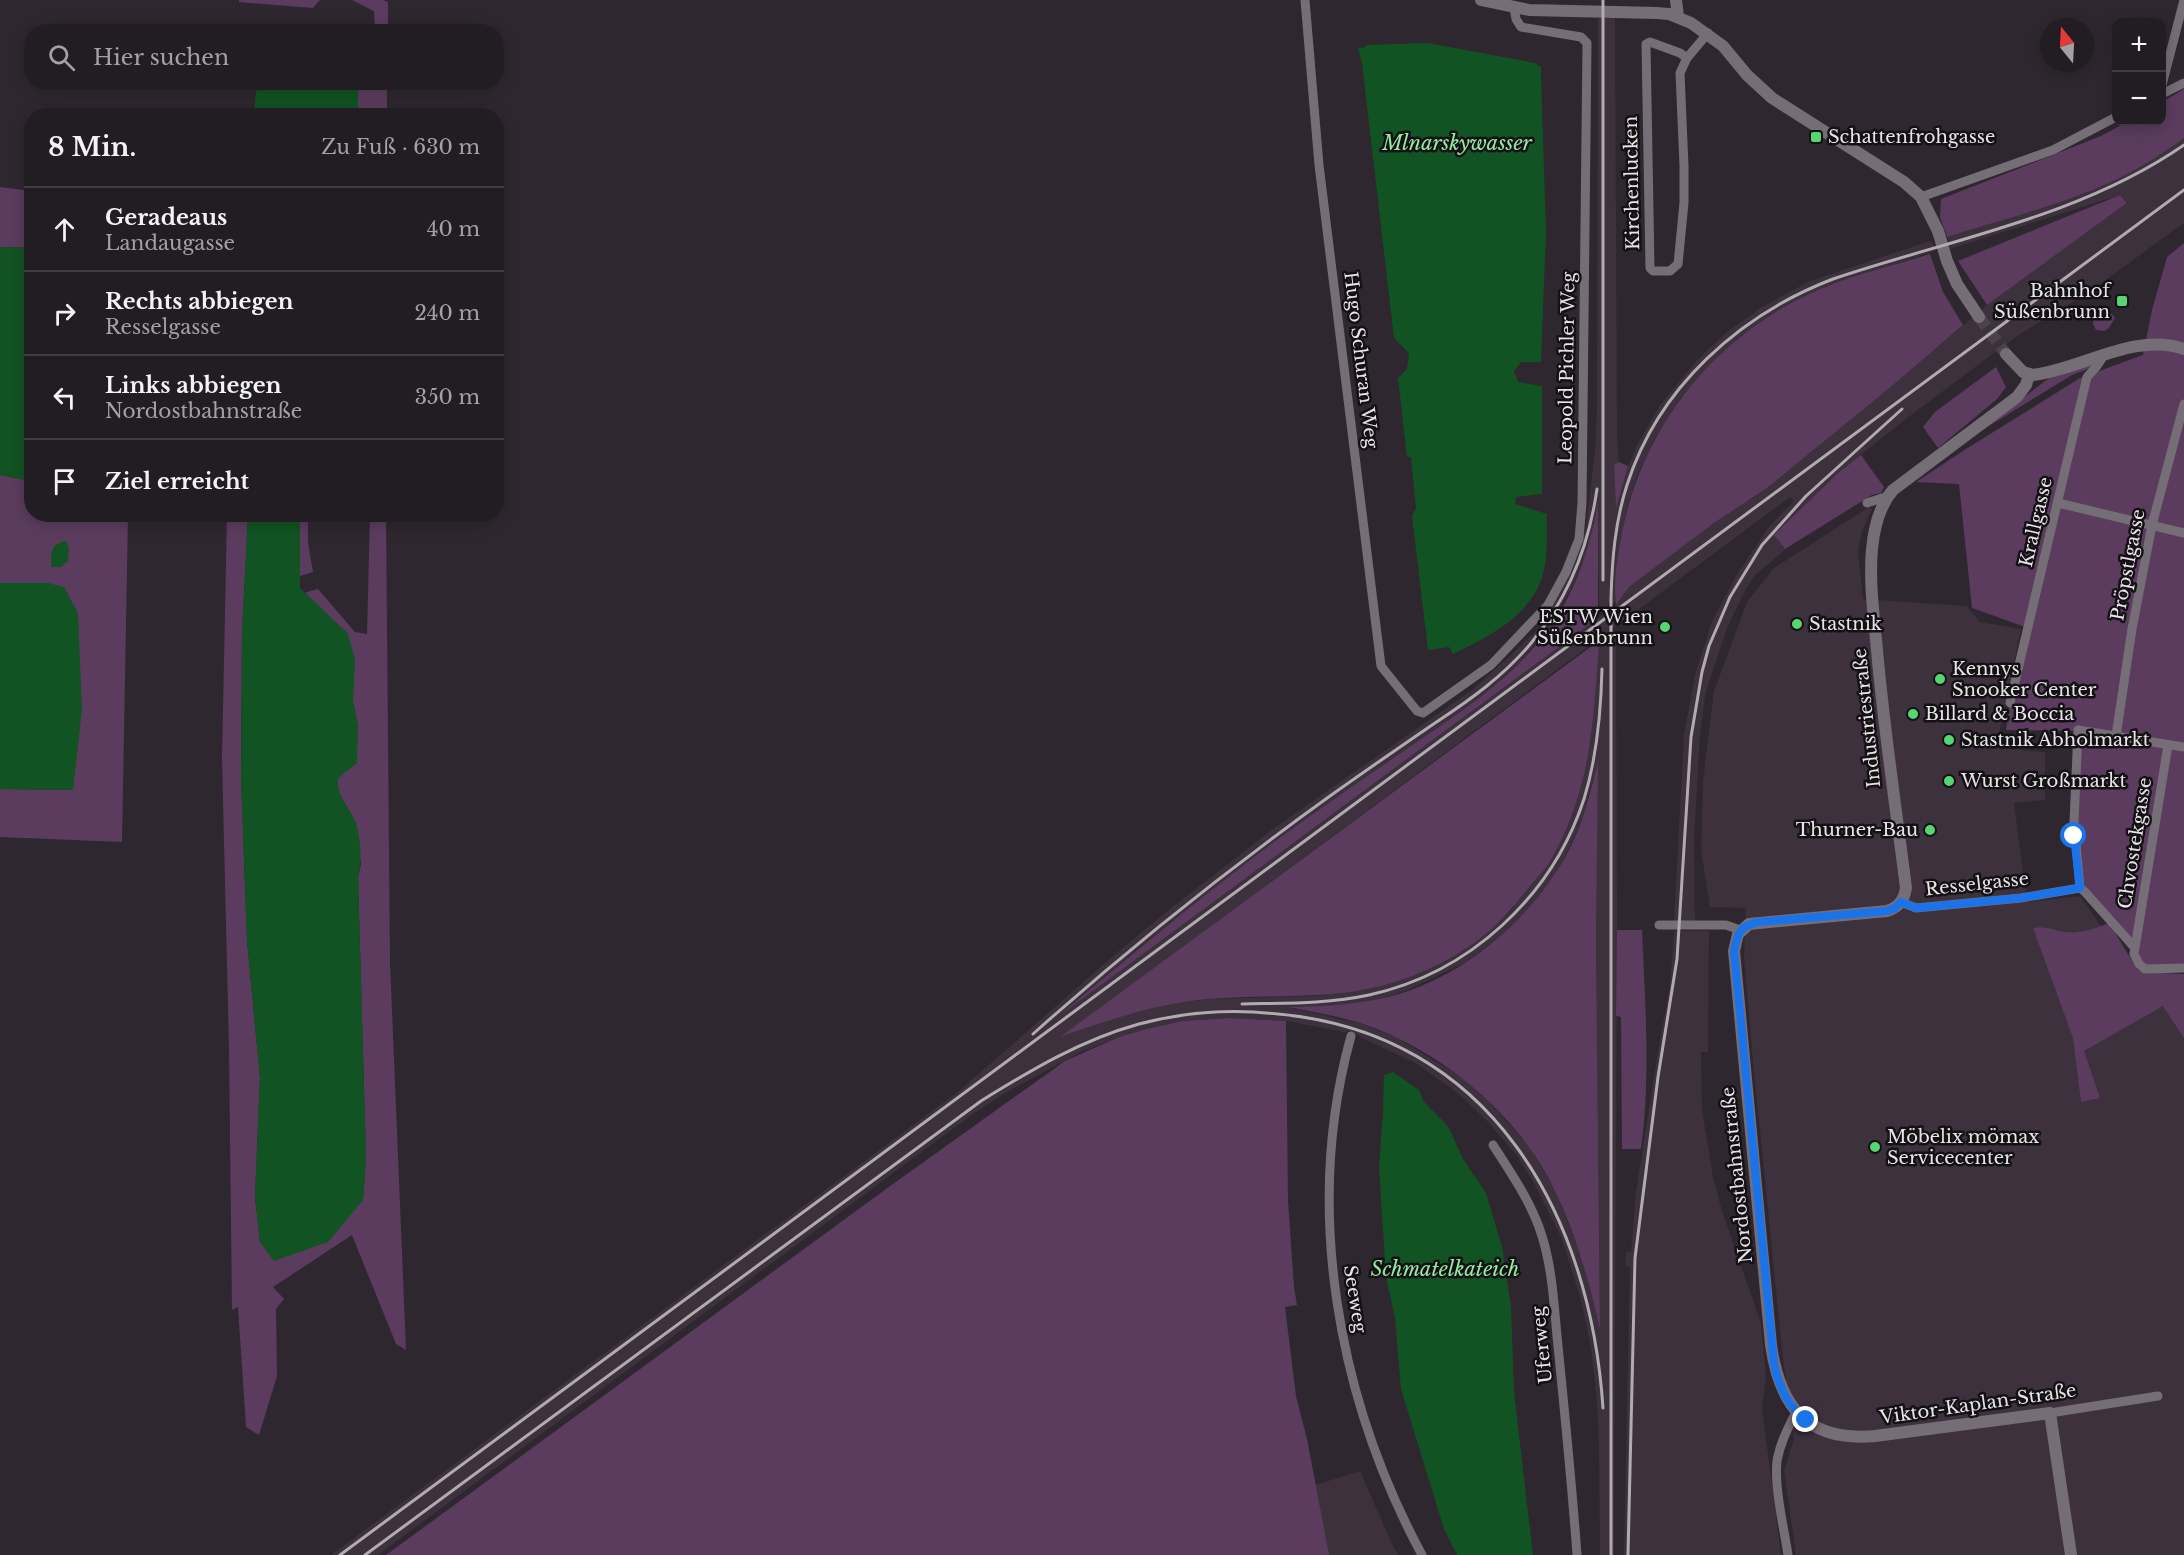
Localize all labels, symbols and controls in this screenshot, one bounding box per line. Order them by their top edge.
north arrow [2040,18,2094,72]
map controls [2112,18,2166,126]
button: + [2112,18,2166,72]
search box [24,24,504,90]
icon: search [45,41,78,74]
text: Hier suchen [93,44,229,71]
button: − [2112,72,2166,126]
street label: Kirchenlucken [1620,116,1644,250]
place label: Schattenfrohgasse [1828,126,1995,148]
marker: Schattenfrohgasse [1809,130,1823,144]
text: 8 Min. [48,131,136,163]
water label: Mlnarskywasser [1381,131,1533,155]
text: Zu Fuß · 630 m [321,135,480,159]
text: Geradeaus [105,204,227,231]
icon: ahead [48,213,81,246]
text: 40 m [427,217,480,241]
text: Landaugasse [105,231,235,255]
street label: Hugo Schuran Weg [1339,270,1383,450]
street label: Leopold Pichler Weg [1554,271,1580,464]
place label: Bahnhof Süßenbrunn [1994,280,2113,323]
text: Rechts abbiegen [105,288,294,315]
marker: Bahnhof Süßenbrunn [2115,294,2129,308]
icon: right [48,297,81,330]
text: 240 m [415,301,480,325]
text: Resselgasse [105,315,221,339]
text: Links abbiegen [105,372,282,399]
icon: left [48,381,81,414]
text: 350 m [415,385,480,409]
text: Nordostbahnstraße [105,399,302,423]
icon: arrive [48,465,81,498]
text: Ziel erreicht [105,468,249,495]
street label: Krallgasse [2015,475,2057,569]
street label: Pröpstlgasse [2106,507,2150,623]
place label: ESTW Wien Süßenbrunn [1537,606,1653,649]
place label: Stastnik [1809,613,1882,635]
marker: Stastnik [1790,617,1804,631]
marker: ESTW Wien Süßenbrunn [1658,620,1672,634]
street label: Industriestraße [1849,647,1885,789]
place label: Kennys Snooker Center [1952,658,2097,701]
marker: Kennys Snooker Center [1933,672,1947,686]
place label: Billard & Boccia [1925,703,2074,725]
marker: Billard & Boccia [1906,707,1920,721]
place label: Stastnik Abholmarkt [1961,729,2150,751]
marker: Stastnik Abholmarkt [1942,733,1956,747]
place label: Wurst Großmarkt [1960,770,2126,792]
marker: Wurst Großmarkt [1942,774,1956,788]
street label: Chvostekgasse [2114,776,2156,910]
place label: Thurner-Bau [1796,819,1918,841]
route start [2060,822,2086,848]
marker: Thurner-Bau [1923,823,1937,837]
street label: Resselgasse [1924,868,2030,900]
street label: Nordostbahnstraße [1717,1086,1757,1264]
place label: Möbelix mömax Servicecenter [1887,1126,2039,1169]
marker: Möbelix mömax Servicecenter [1868,1140,1882,1154]
water label: Schmatelkateich [1371,1257,1519,1281]
street label: Seeweg [1339,1264,1371,1335]
street label: Uferweg [1527,1305,1557,1385]
street label: Viktor-Kaplan-Straße [1877,1379,2078,1429]
route end [1792,1406,1818,1432]

